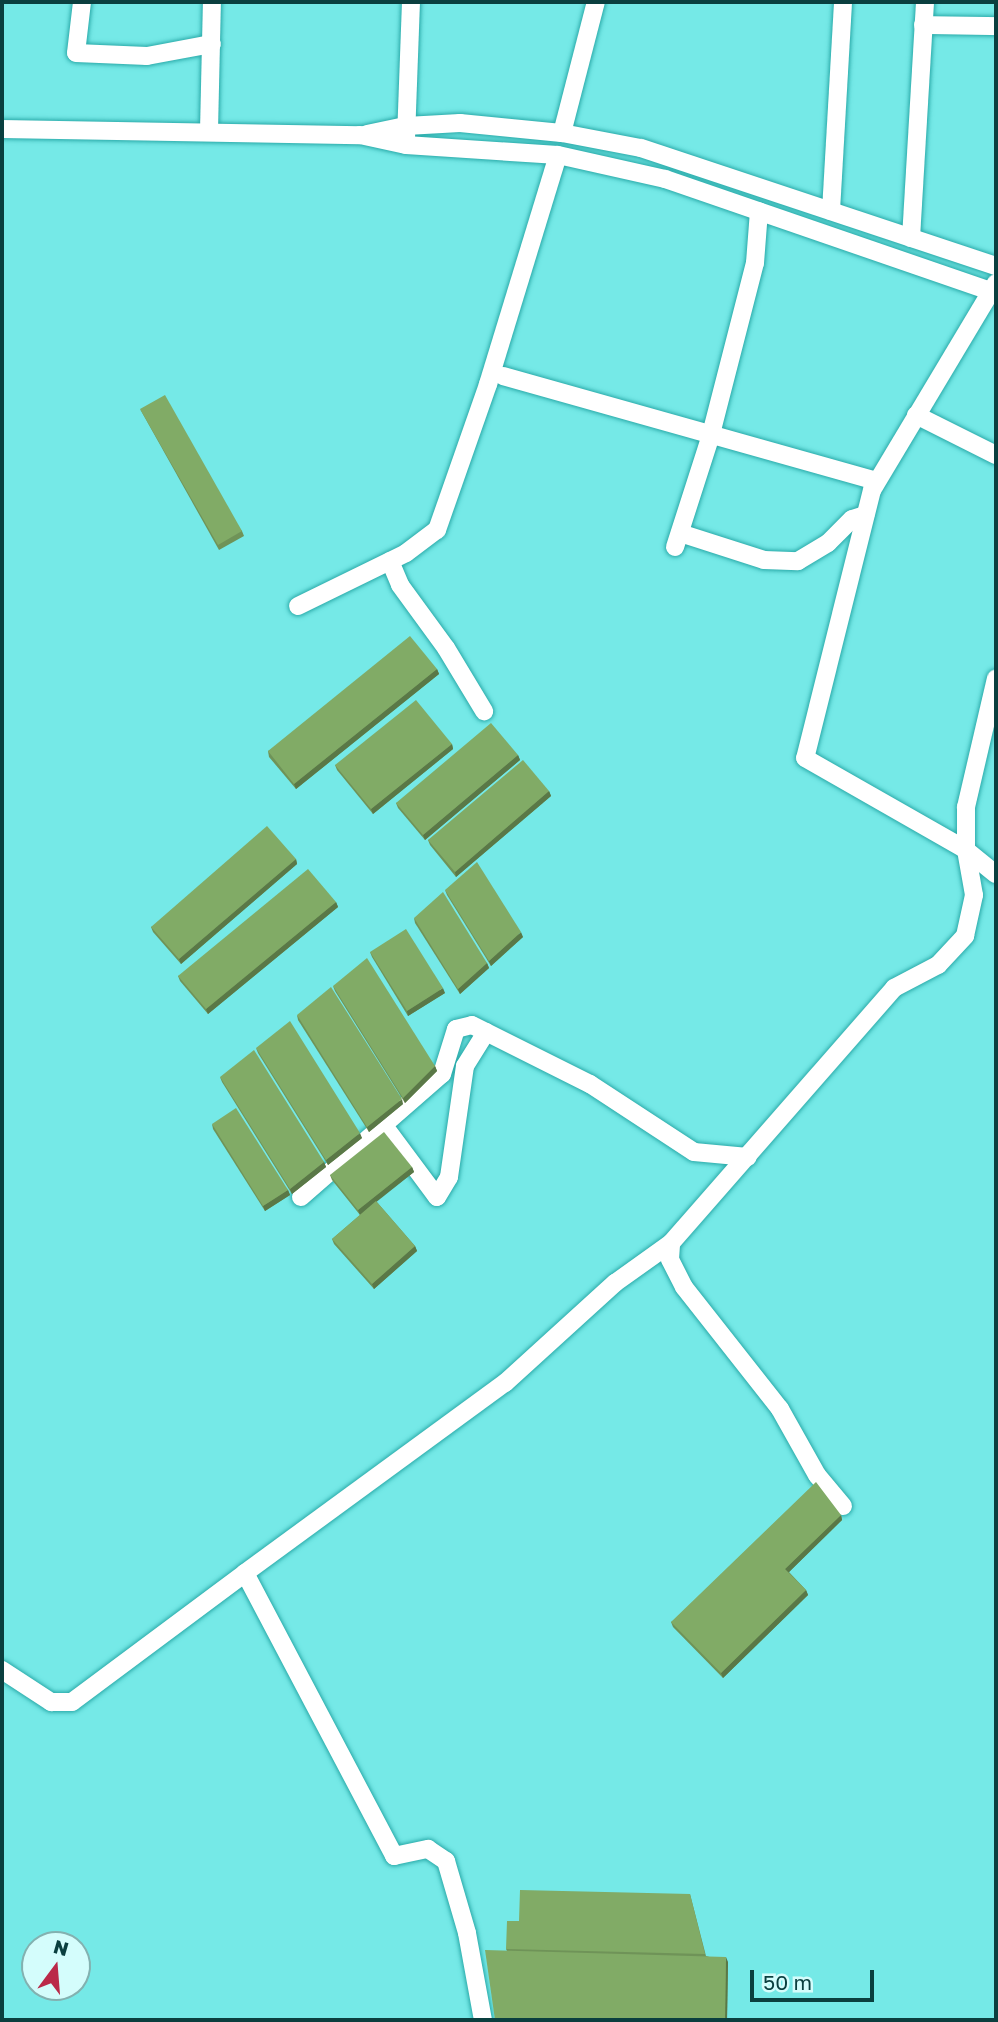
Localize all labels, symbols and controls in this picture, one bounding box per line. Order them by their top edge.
north arrow [21,1931,91,2001]
text: N [51,1934,71,1960]
scale bar [753,1955,877,1999]
text: 50 m [763,1969,812,1995]

